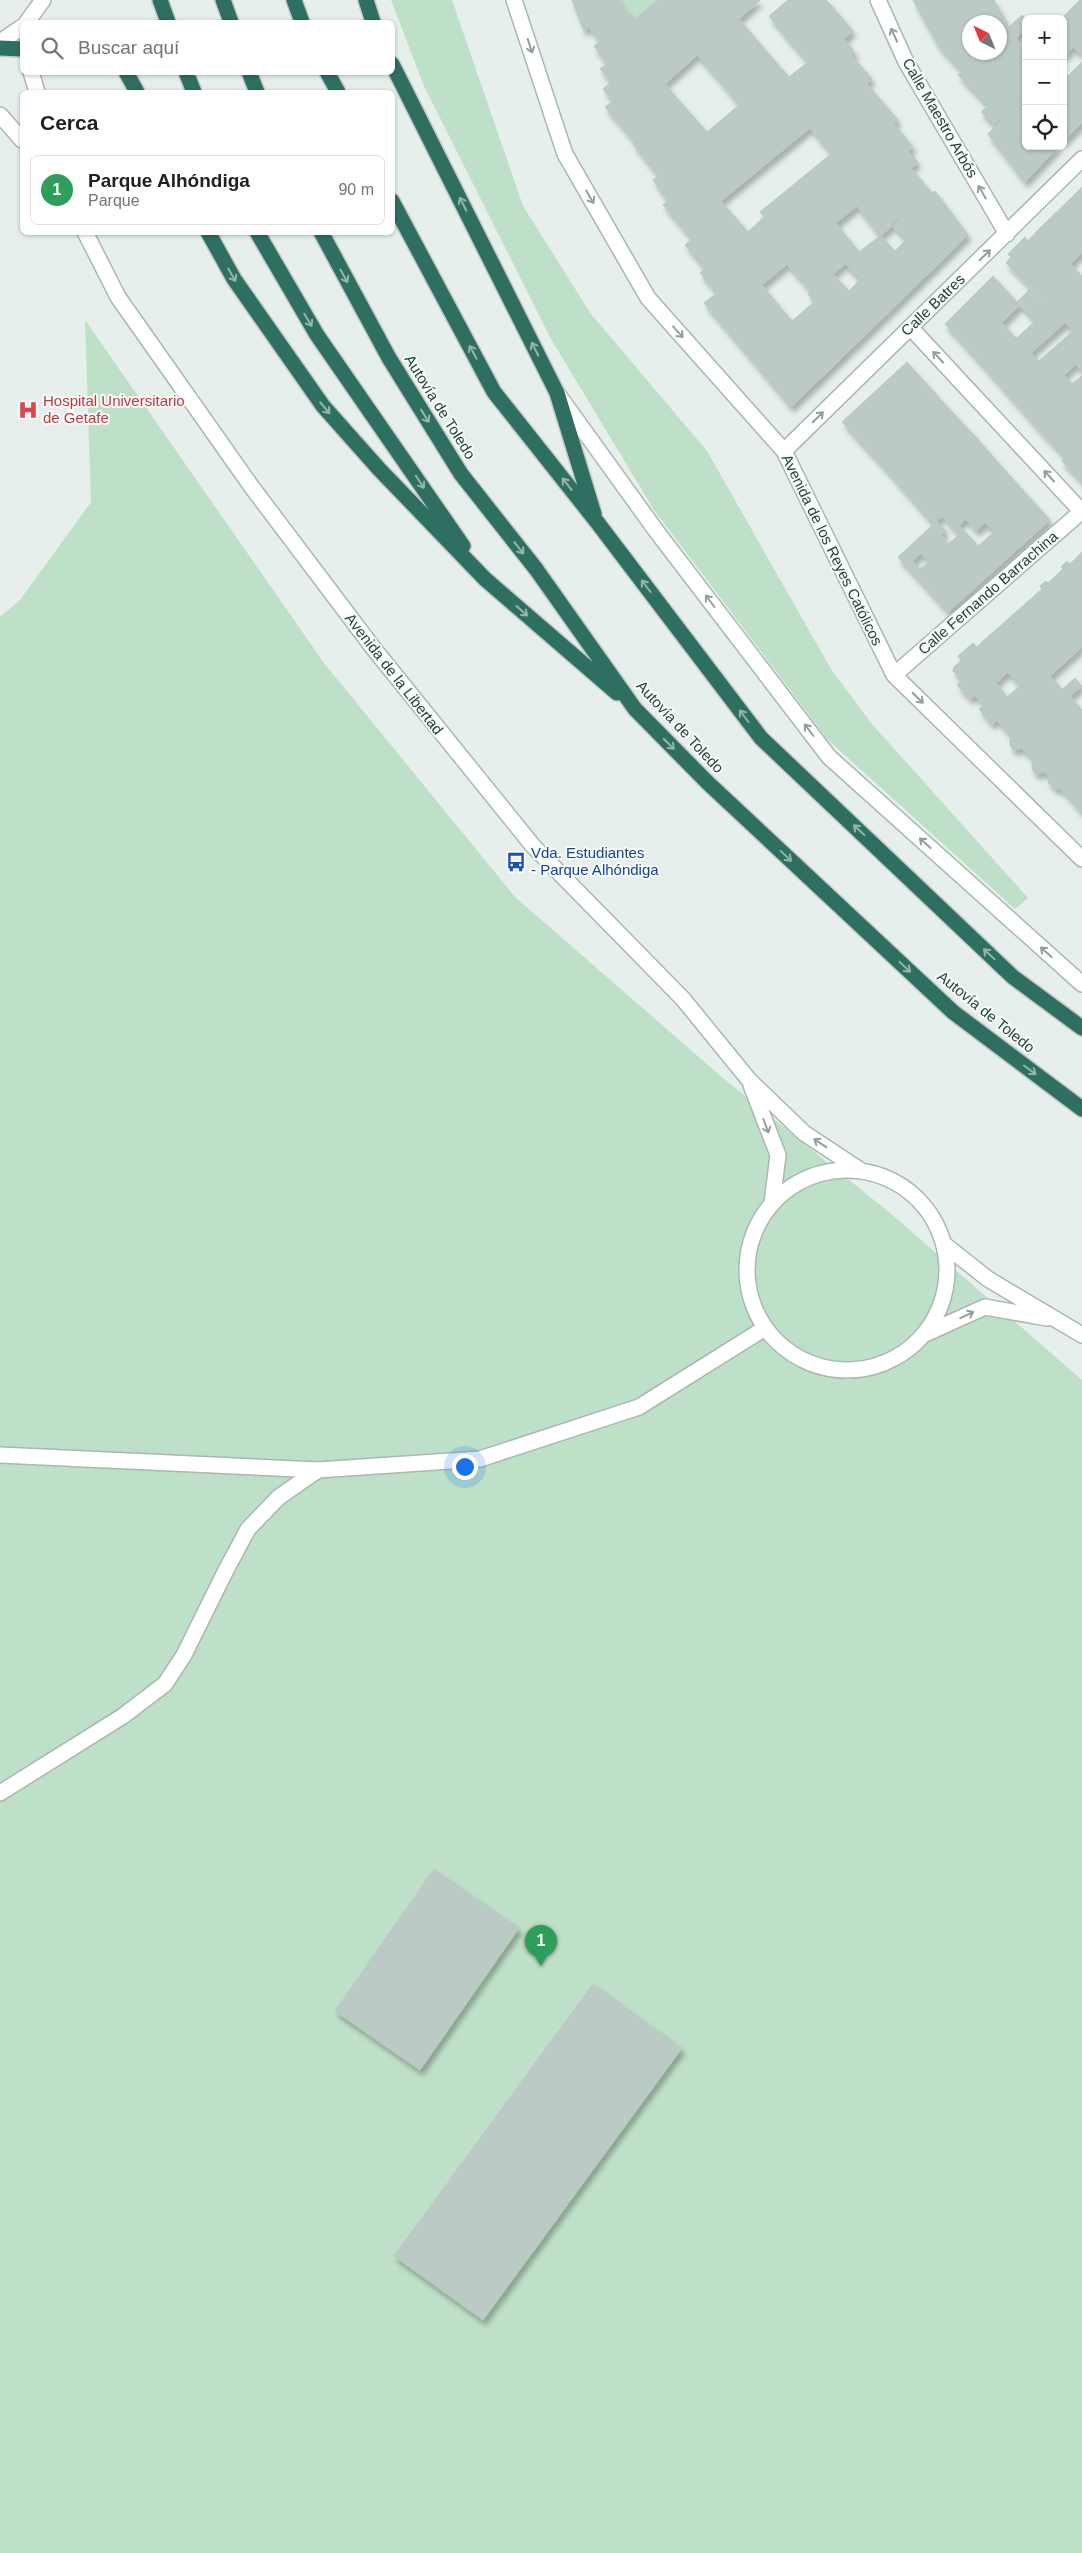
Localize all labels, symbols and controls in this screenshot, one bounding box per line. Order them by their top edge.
north arrow [962,15,1007,60]
map controls [1022,15,1067,150]
button: + [1022,15,1067,60]
search box [20,20,395,75]
one-way arrow [888,28,898,43]
icon: search [38,34,66,62]
text: Buscar aquí [78,37,179,58]
one-way arrow [526,38,535,54]
street label: Calle Maestro Arbós [899,55,982,180]
button: − [1022,60,1067,105]
button: locate [1022,105,1067,150]
text: Cerca [40,111,98,134]
text: Parque Alhóndiga [88,170,250,191]
text: 1 [53,181,61,198]
text: 90 m [338,181,374,198]
one-way arrow [977,185,987,199]
one-way arrow [585,189,595,204]
text: Parque [88,192,140,209]
one-way arrow [458,197,467,212]
one-way arrow [979,249,992,261]
one-way arrow [228,267,238,282]
one-way arrow [339,268,349,283]
street label: Calle Batres [897,270,968,339]
one-way arrow [304,312,314,326]
one-way arrow [672,326,684,339]
one-way arrow [530,342,540,357]
one-way arrow [468,345,477,360]
street label: Autovía de Toledo [401,351,479,462]
one-way arrow [932,351,944,364]
place label: Hospital Universitario de Getafe [43,392,185,426]
hospital icon: Hospital Universitario de Getafe [17,399,39,421]
one-way arrow [320,402,331,415]
one-way arrow [421,409,431,423]
one-way arrow [812,411,824,423]
street label: Avenida de los Reyes Católicos [779,451,886,648]
one-way arrow [1043,470,1055,483]
one-way arrow [415,475,425,489]
one-way arrow [561,478,572,491]
street label: Calle Fernando Barrachina [914,527,1061,658]
one-way arrow [514,541,525,554]
one-way arrow [640,580,651,593]
one-way arrow [705,594,715,608]
one-way arrow [515,605,528,616]
street label: Avenida de la Libertad [342,610,447,738]
street label: Autovía de Toledo [633,677,727,776]
one-way arrow [912,692,924,704]
one-way arrow [739,709,749,723]
one-way arrow [803,724,814,737]
one-way arrow [663,738,675,750]
one-way arrow [852,824,865,836]
one-way arrow [918,837,931,849]
place label: Vda. Estudiantes - Parque Alhóndiga [531,844,659,878]
one-way arrow [780,850,793,862]
bus stop icon: Vda. Estudiantes - Parque Alhóndiga [505,851,527,873]
one-way arrow [1039,946,1052,957]
one-way arrow [983,948,995,960]
one-way arrow [899,961,911,973]
street label: Autovía de Toledo [934,967,1038,1056]
one-way arrow [1023,1065,1036,1076]
one-way arrow [763,1118,772,1133]
one-way arrow [813,1138,827,1148]
one-way arrow [960,1310,975,1320]
your location [452,1454,478,1480]
pin: 1 [525,1925,557,1966]

